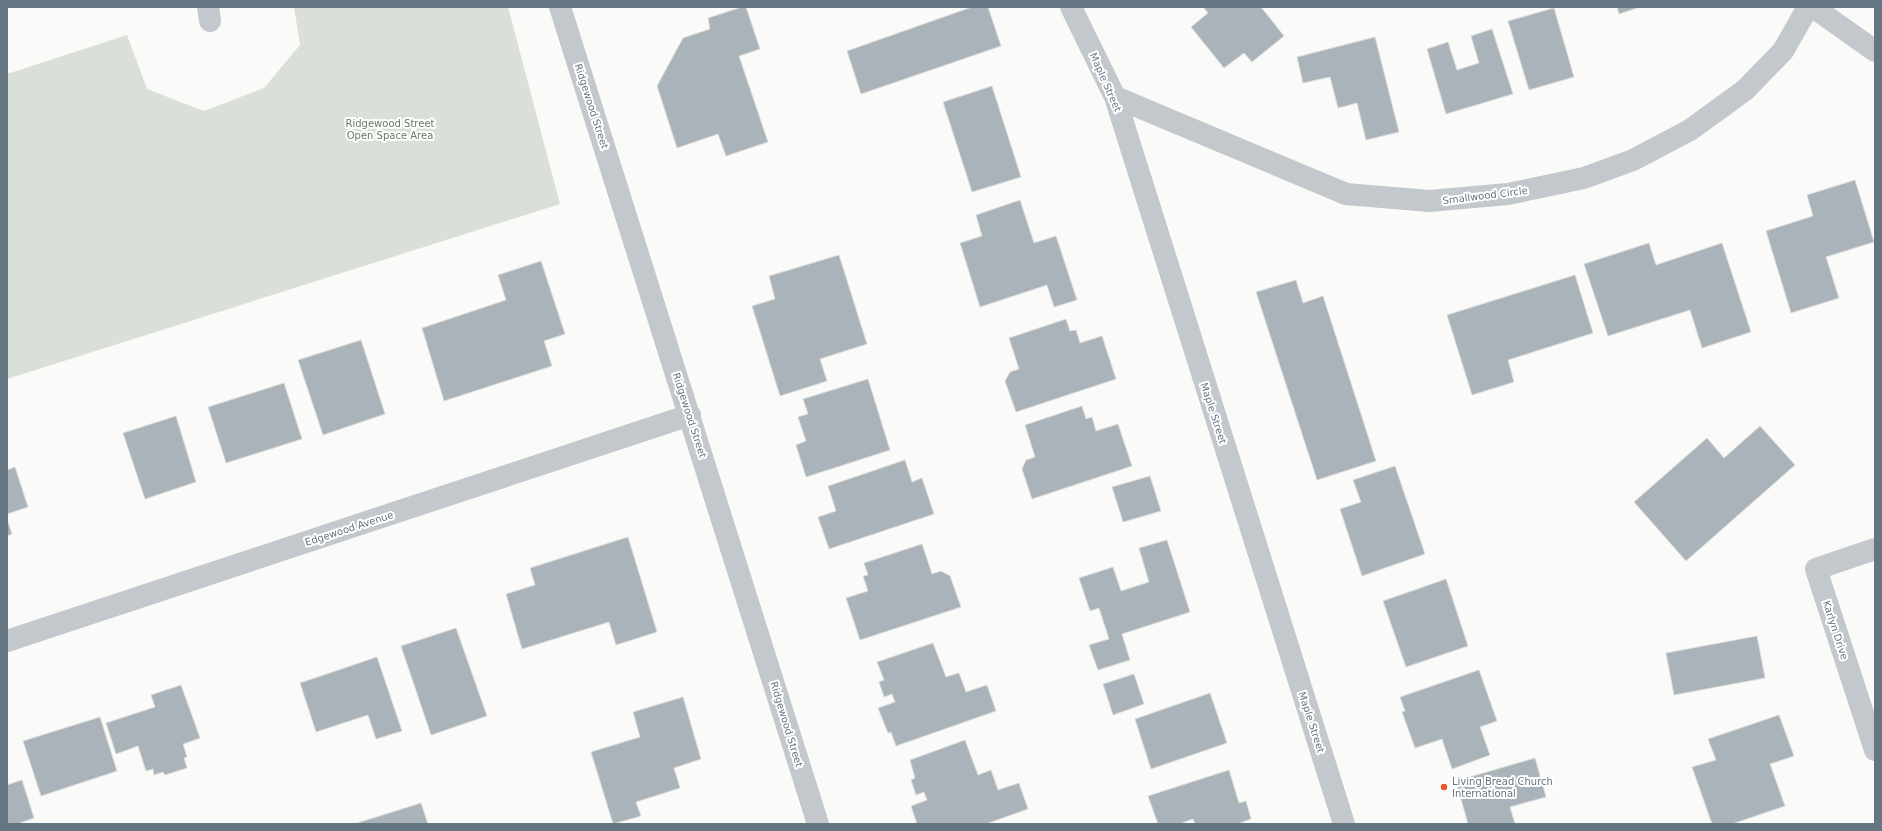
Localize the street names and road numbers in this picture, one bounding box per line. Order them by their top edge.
street label: Maple Street [1088,51,1124,114]
street label: Ridgewood Street [573,62,611,150]
street label: Smallwood Circle [1442,185,1528,206]
street label: Ridgewood Street [671,371,709,459]
street label: Maple Street [1198,381,1229,445]
street label: Edgewood Avenue [304,509,395,548]
street label: Karlyn Drive [1821,599,1850,661]
street label: Ridgewood Street [768,680,805,768]
street label: Maple Street [1296,690,1327,754]

